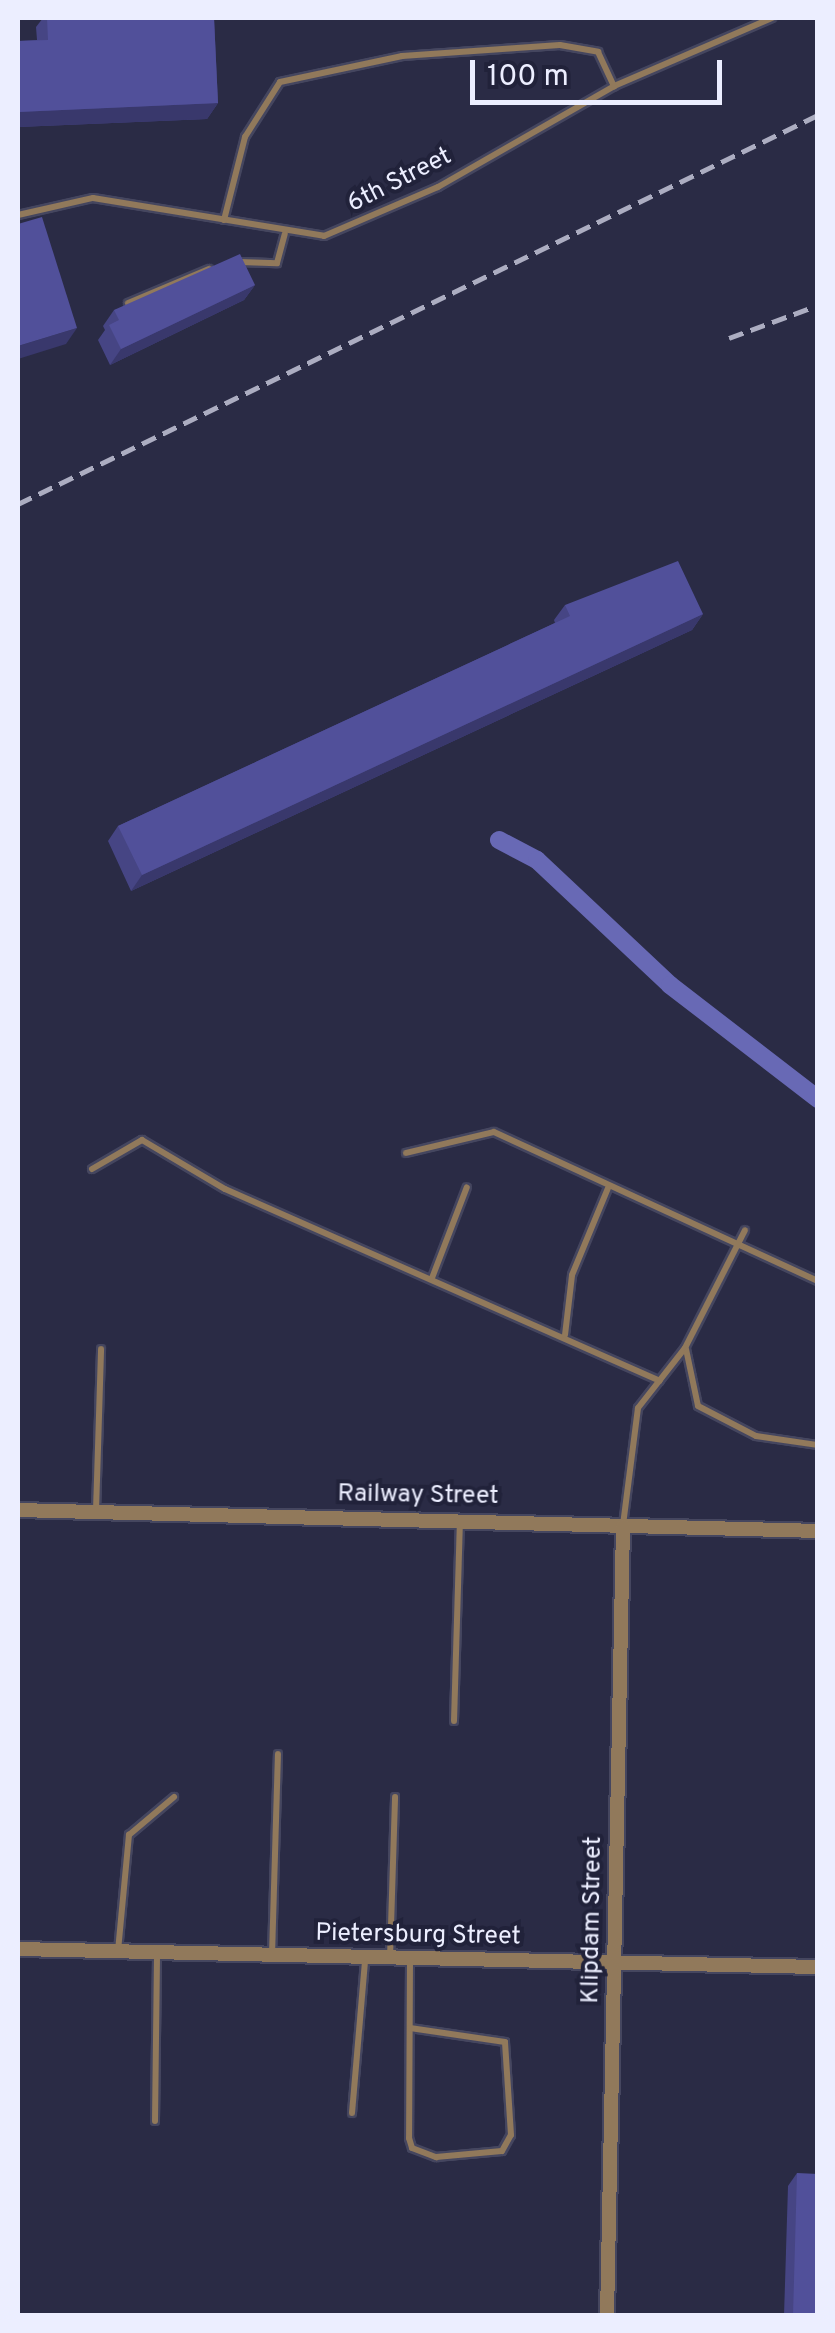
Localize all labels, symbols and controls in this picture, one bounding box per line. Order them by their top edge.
scale bar [475,40,728,102]
text: 100 m [487,59,569,96]
street label: 6th Street [343,142,457,220]
street label: Railway Street [337,1480,499,1512]
street label: Klipdam Street [577,1836,609,2004]
street label: Pietersburg Street [315,1919,521,1953]

